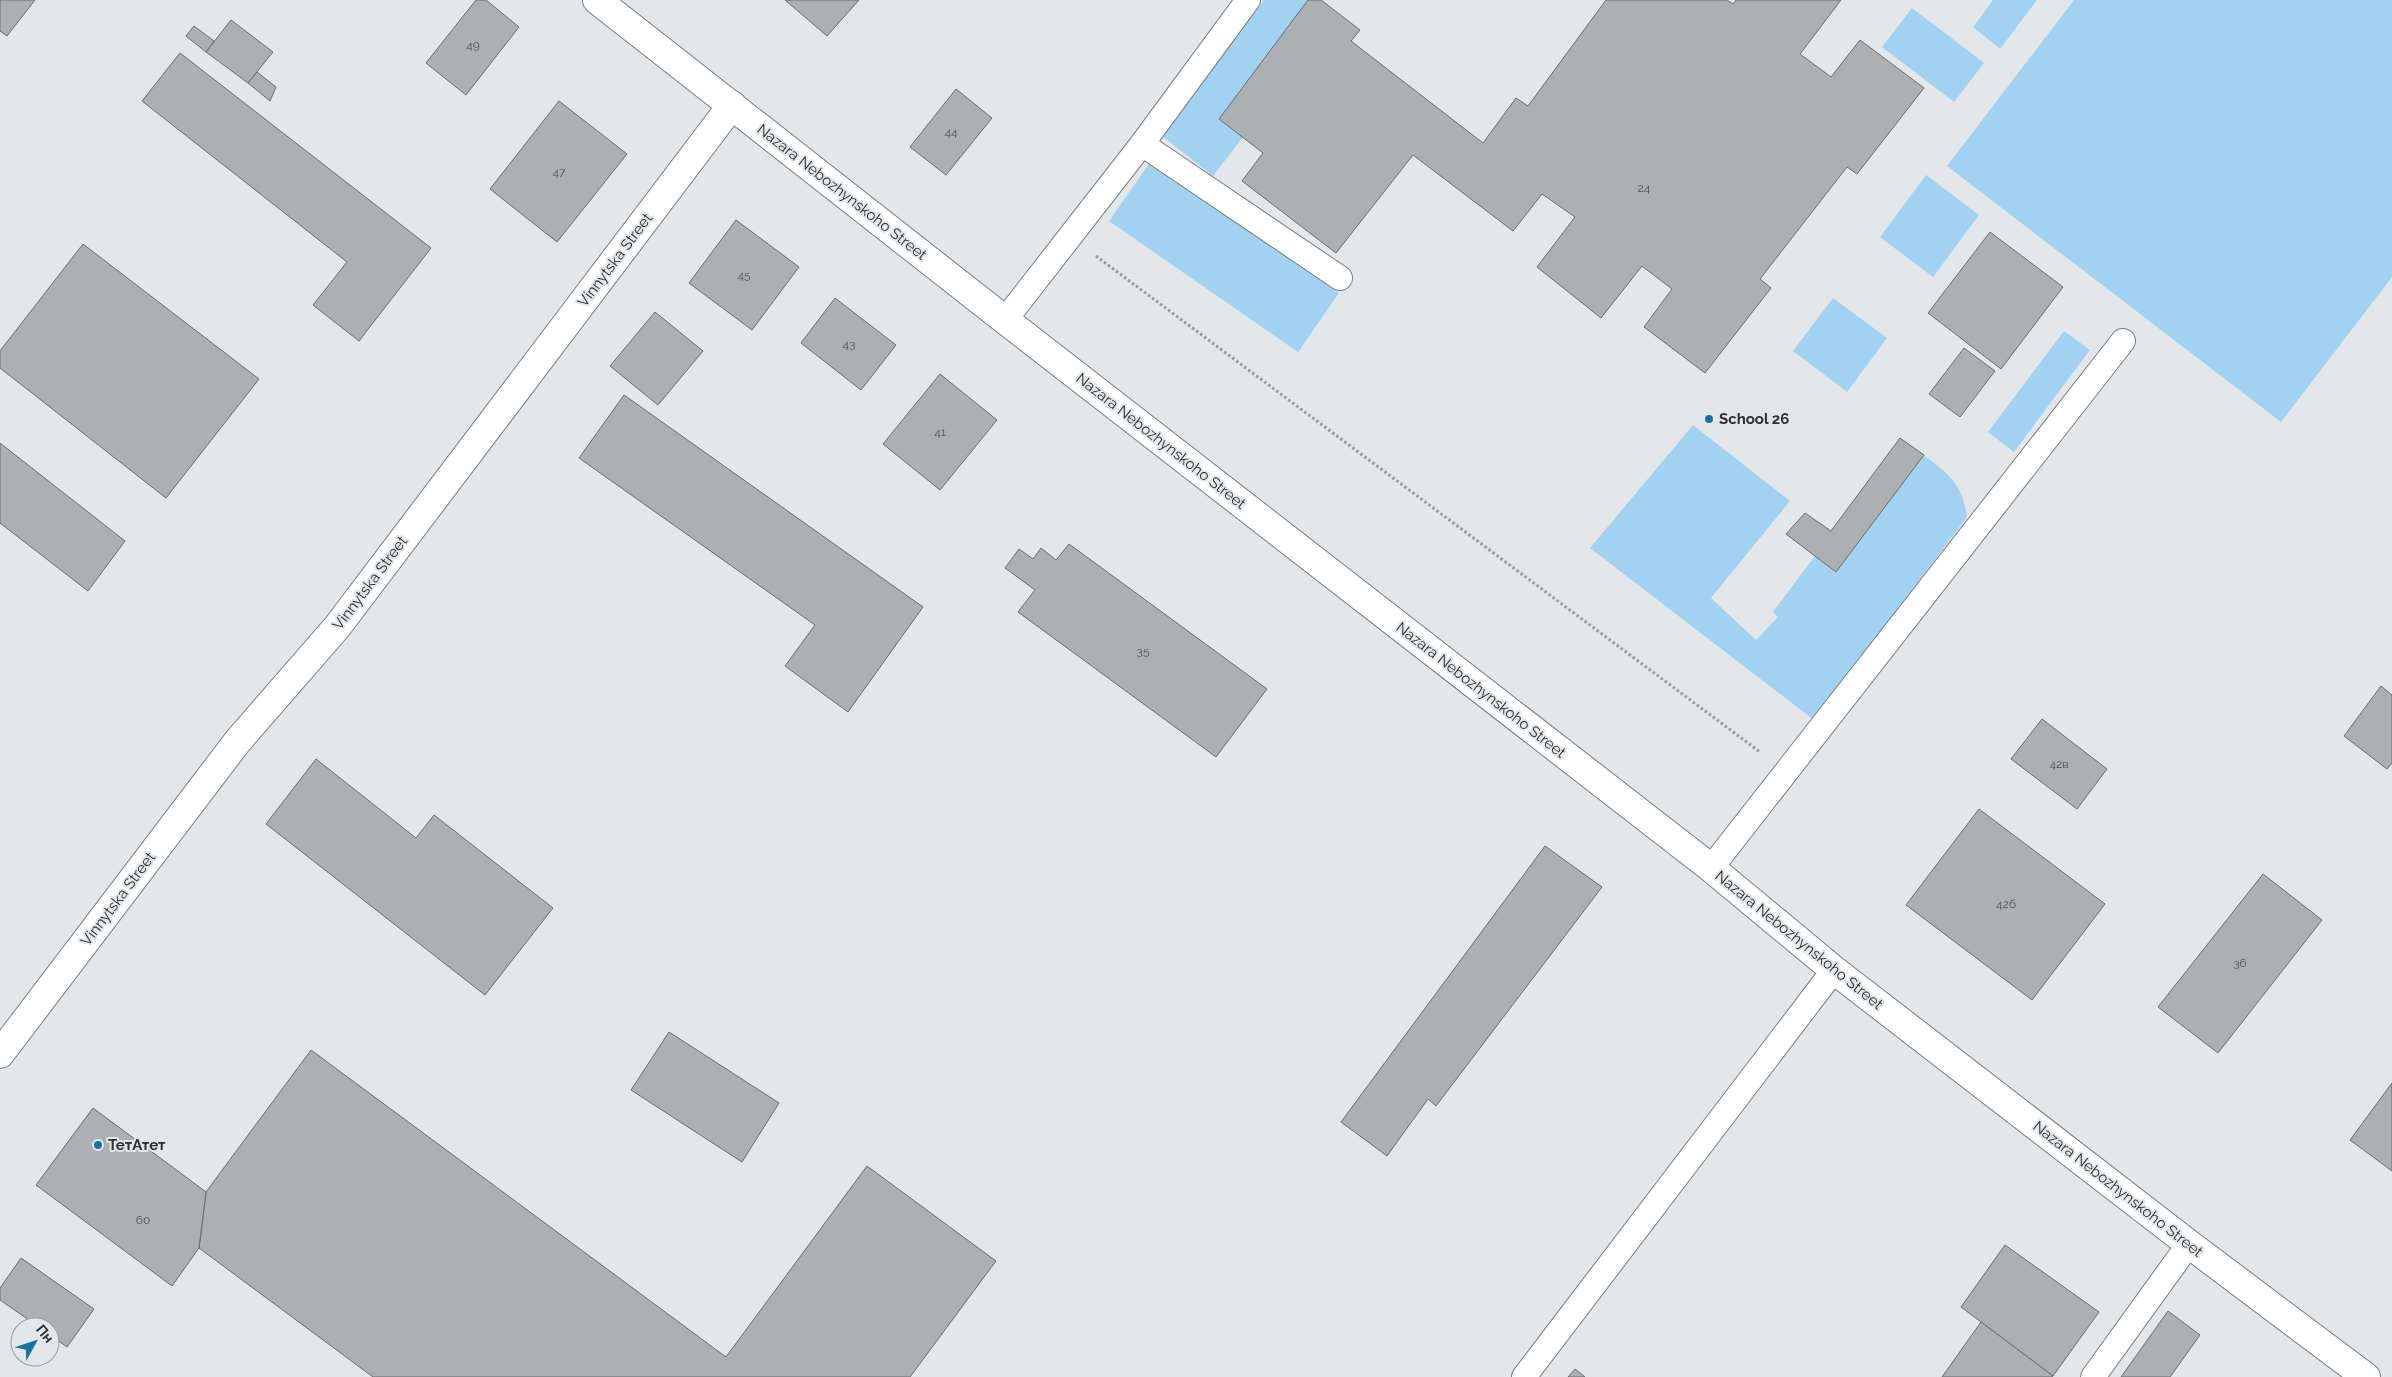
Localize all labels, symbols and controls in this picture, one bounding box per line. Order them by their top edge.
house number: 49 [466,38,480,52]
street label: Nazara Nebozhynskoho Street [754,120,930,264]
house number: 44 [944,125,958,139]
house number: 47 [553,165,566,179]
house number: 24 [1638,181,1651,195]
street label: Vinnytska Street [574,210,656,310]
house number: 45 [737,268,751,282]
house number: 43 [843,337,855,351]
street label: Nazara Nebozhynskoho Street [1073,369,1249,513]
place label: School 26 [1719,410,1789,428]
marker: School 26 [1703,413,1715,425]
house number: 41 [934,425,946,439]
street label: Vinnytska Street [329,533,411,633]
street label: Nazara Nebozhynskoho Street [1393,618,1569,762]
house number: 35 [1137,644,1150,658]
house number: 42в [2049,757,2069,771]
street label: Vinnytska Street [77,849,159,949]
street label: Nazara Nebozhynskoho Street [1712,867,1886,1013]
house number: 42б [1996,897,2016,911]
house number: 36 [2233,956,2247,970]
street label: Nazara Nebozhynskoho Street [2030,1117,2206,1261]
place label: ТетАтет [108,1136,166,1154]
marker: ТетАтет [92,1139,104,1151]
house number: 60 [136,1213,150,1227]
north arrow [10,1317,60,1367]
text: Пн [33,1321,57,1346]

